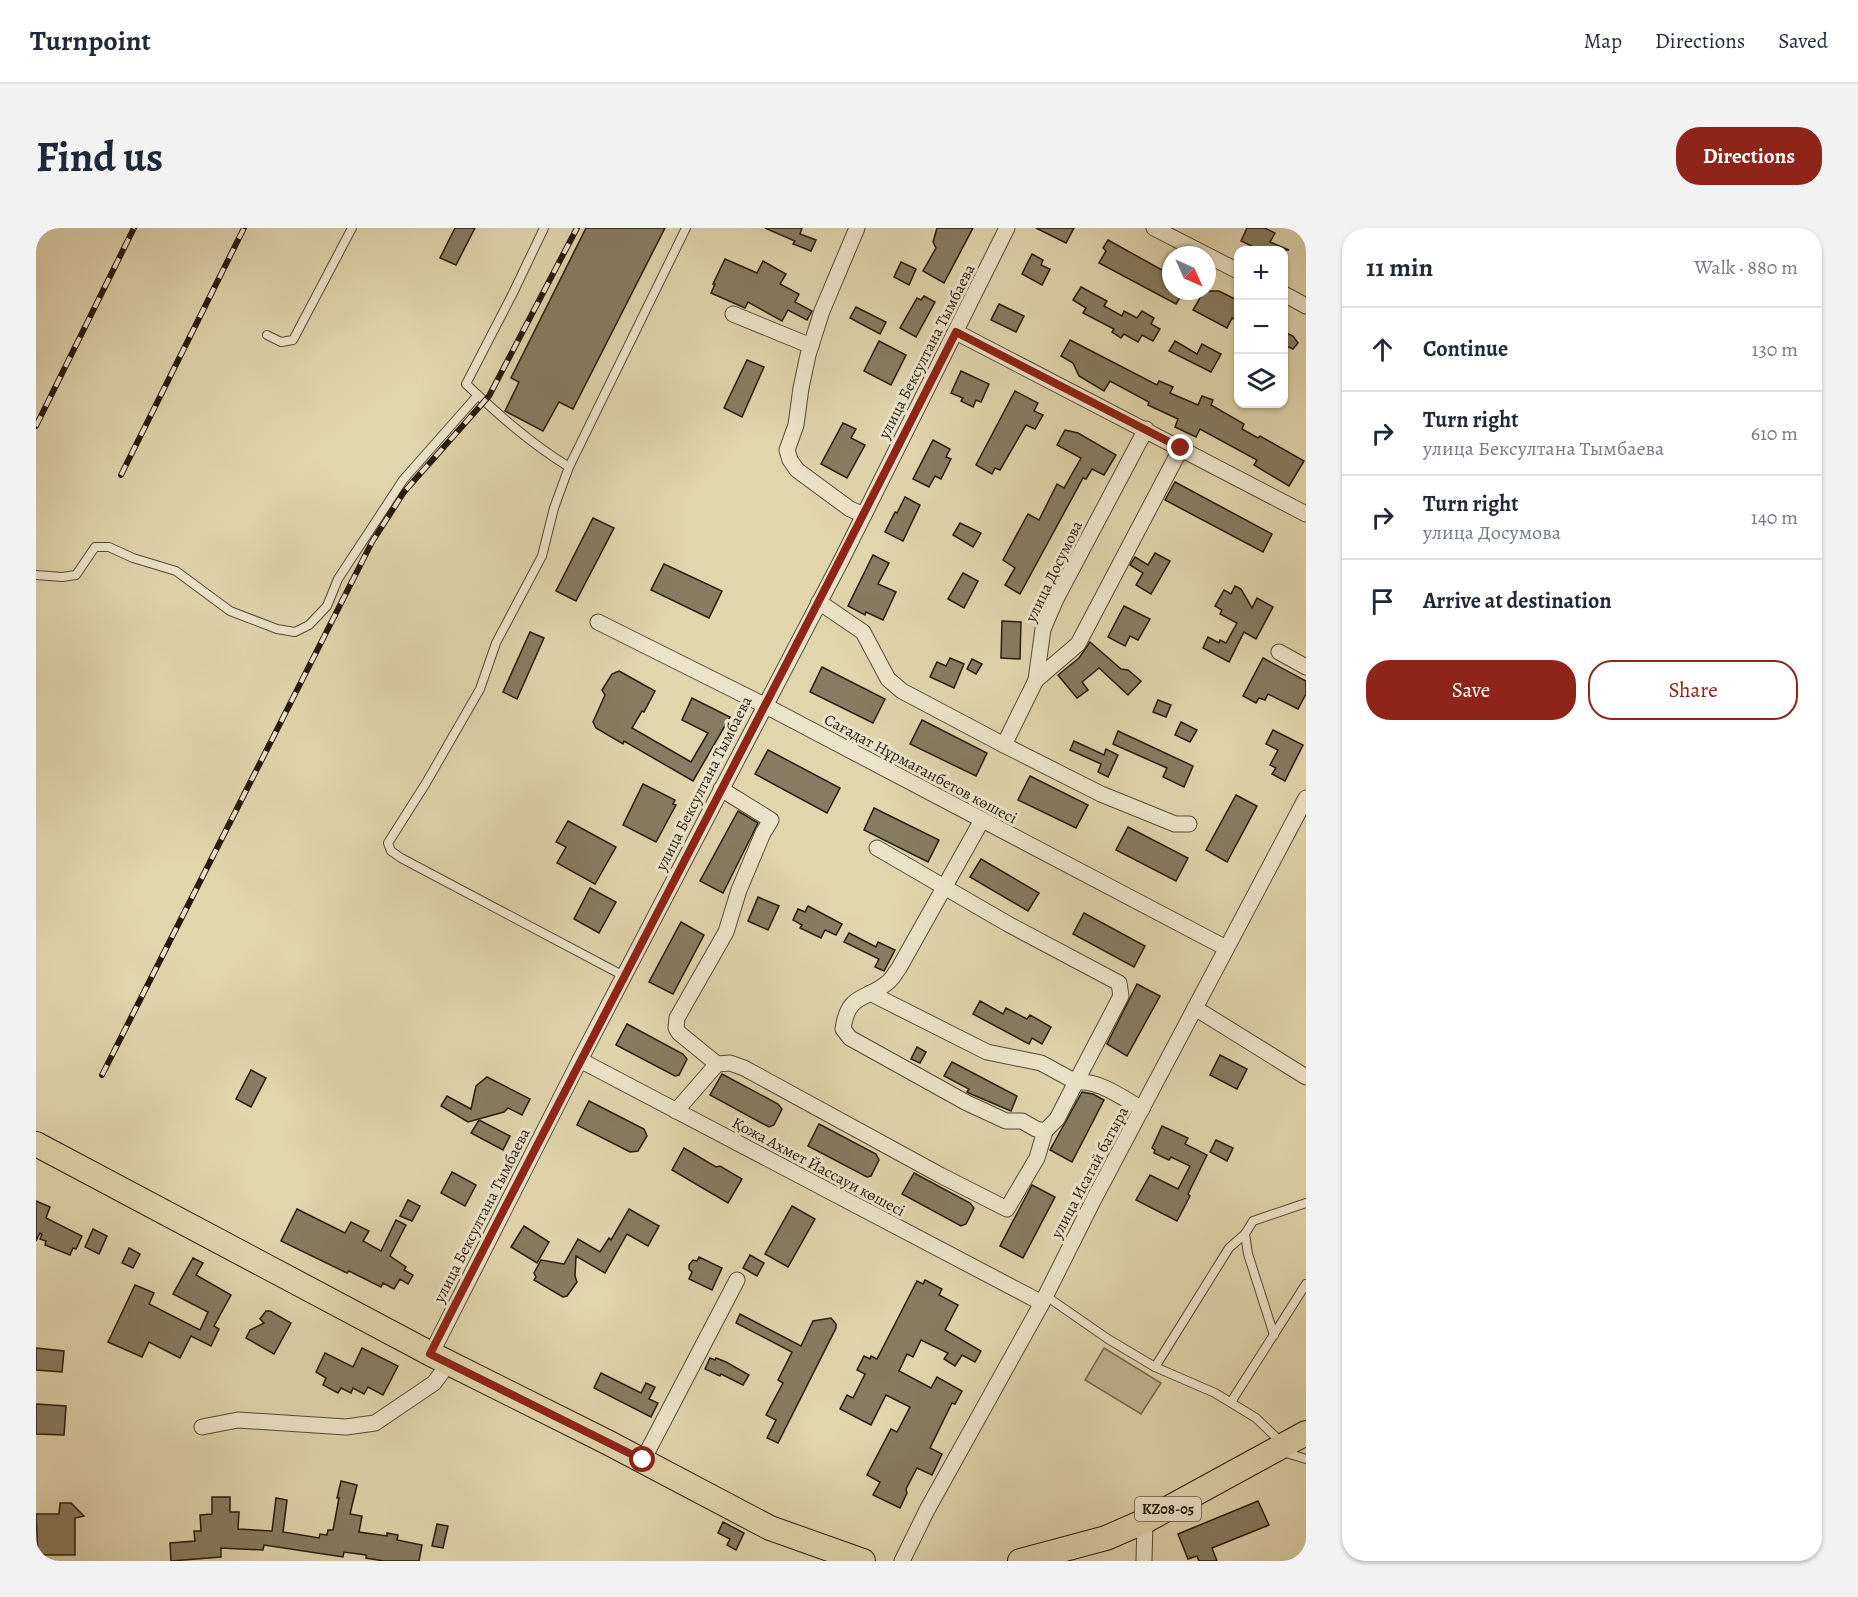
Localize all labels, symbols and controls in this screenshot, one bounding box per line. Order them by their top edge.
text: Turnpoint [30,22,151,60]
text: Map [1584,27,1622,55]
text: Directions [1655,27,1745,55]
text: Saved [1778,27,1828,55]
button: Directions [1676,127,1822,185]
text: Find us [36,128,163,185]
north arrow [1162,246,1216,300]
map controls [1234,246,1288,408]
button: + [1234,246,1288,300]
text: 11 min [1366,250,1433,285]
text: Walk · 880 m [1694,254,1798,281]
street label: улица Бексултана Тымбаева [873,260,981,443]
button: − [1234,300,1288,354]
icon: ahead [1366,333,1399,366]
text: Continue [1423,334,1508,364]
text: 130 m [1752,336,1798,363]
button: layers [1234,354,1288,408]
text: Turn right [1423,405,1519,435]
icon: right [1366,417,1399,450]
text: 610 m [1751,420,1798,447]
route end [1167,434,1193,460]
text: улица Бексултана Тымбаева [1423,435,1664,462]
text: Turn right [1423,489,1519,519]
icon: right [1366,501,1399,534]
text: 140 m [1751,504,1798,531]
street label: улица Досумова [1019,516,1088,627]
text: улица Досумова [1423,519,1561,546]
icon: arrive [1366,585,1399,618]
text: Arrive at destination [1423,586,1612,616]
button: Save [1366,660,1576,720]
button: Share [1588,660,1798,720]
street label: улица Бексултана Тымбаева [650,692,758,875]
street label: Сағадат Нұрмағанбетов көшесі [820,709,1021,829]
street label: улица Исатай батыра [1045,1102,1134,1243]
street label: Қожа Ахмет Йассауи көшесі [728,1112,909,1222]
street label: улица Бексултана Тымбаева [428,1124,536,1307]
route start [629,1446,655,1472]
road number: KZ08-05 [1135,1497,1201,1521]

